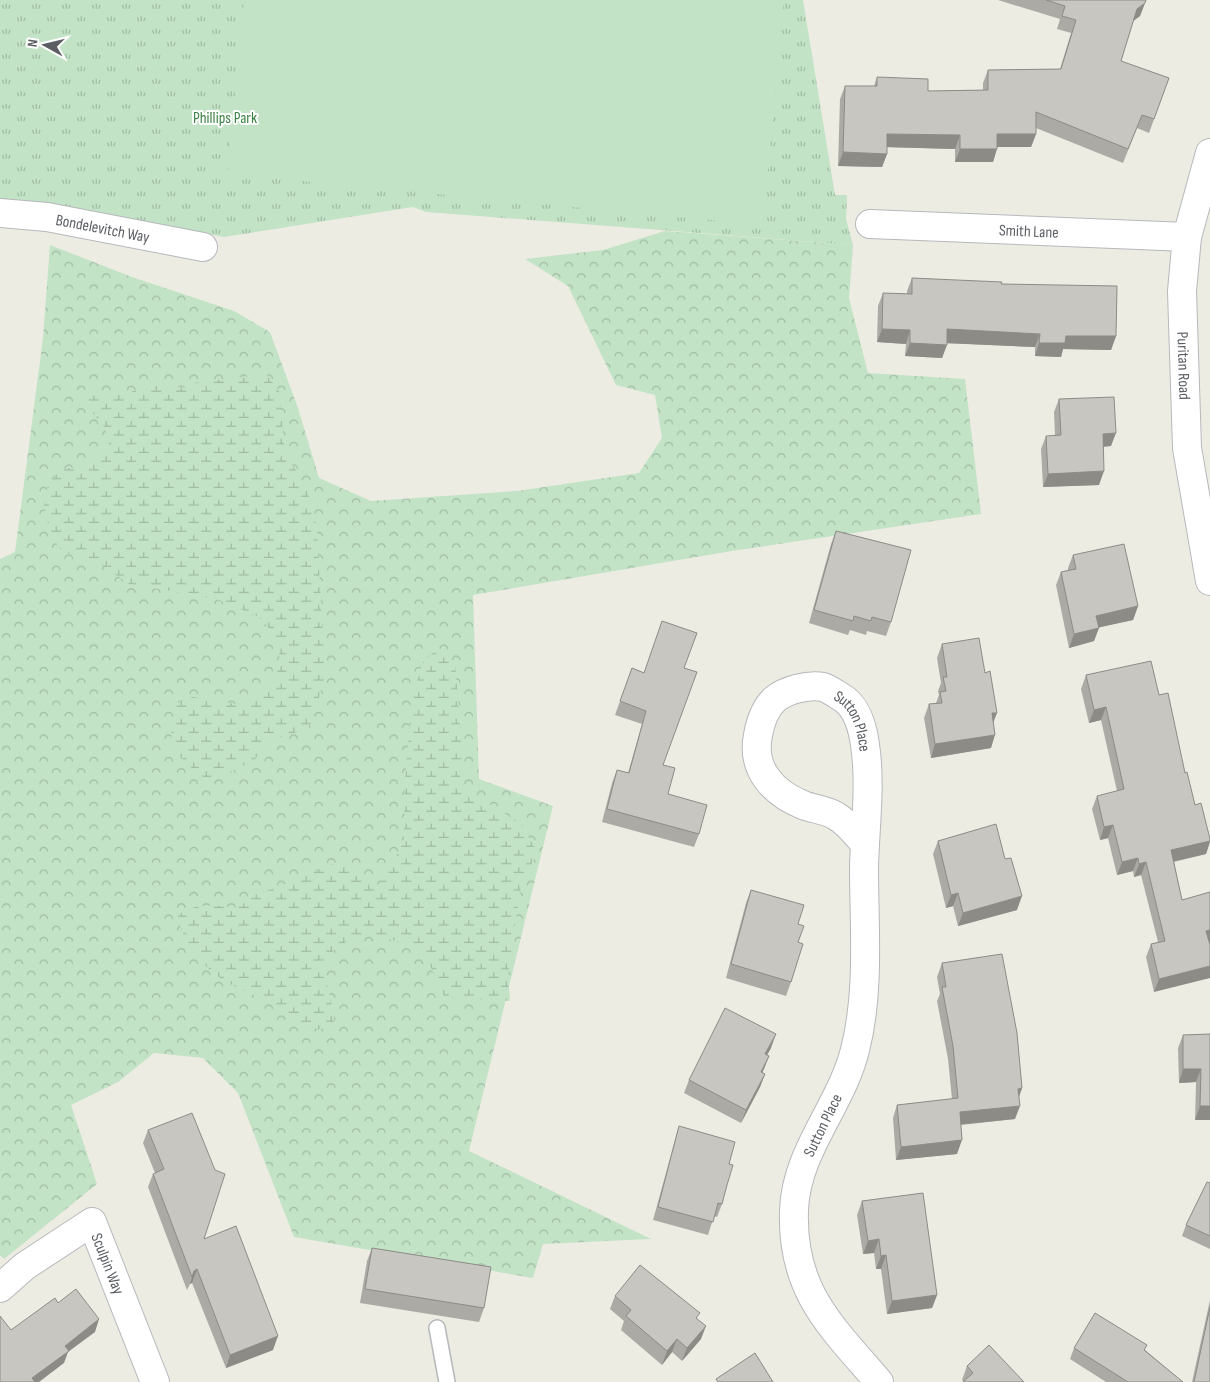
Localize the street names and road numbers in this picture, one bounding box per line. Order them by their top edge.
street label: Bondelevitch Way [54,211,151,248]
street label: Smith Lane [999,221,1059,243]
street label: Puritan Road [1172,331,1193,400]
street label: Sutton Place [830,687,874,753]
street label: Sutton Place [800,1091,847,1160]
street label: Sculpin Way [86,1231,128,1297]

